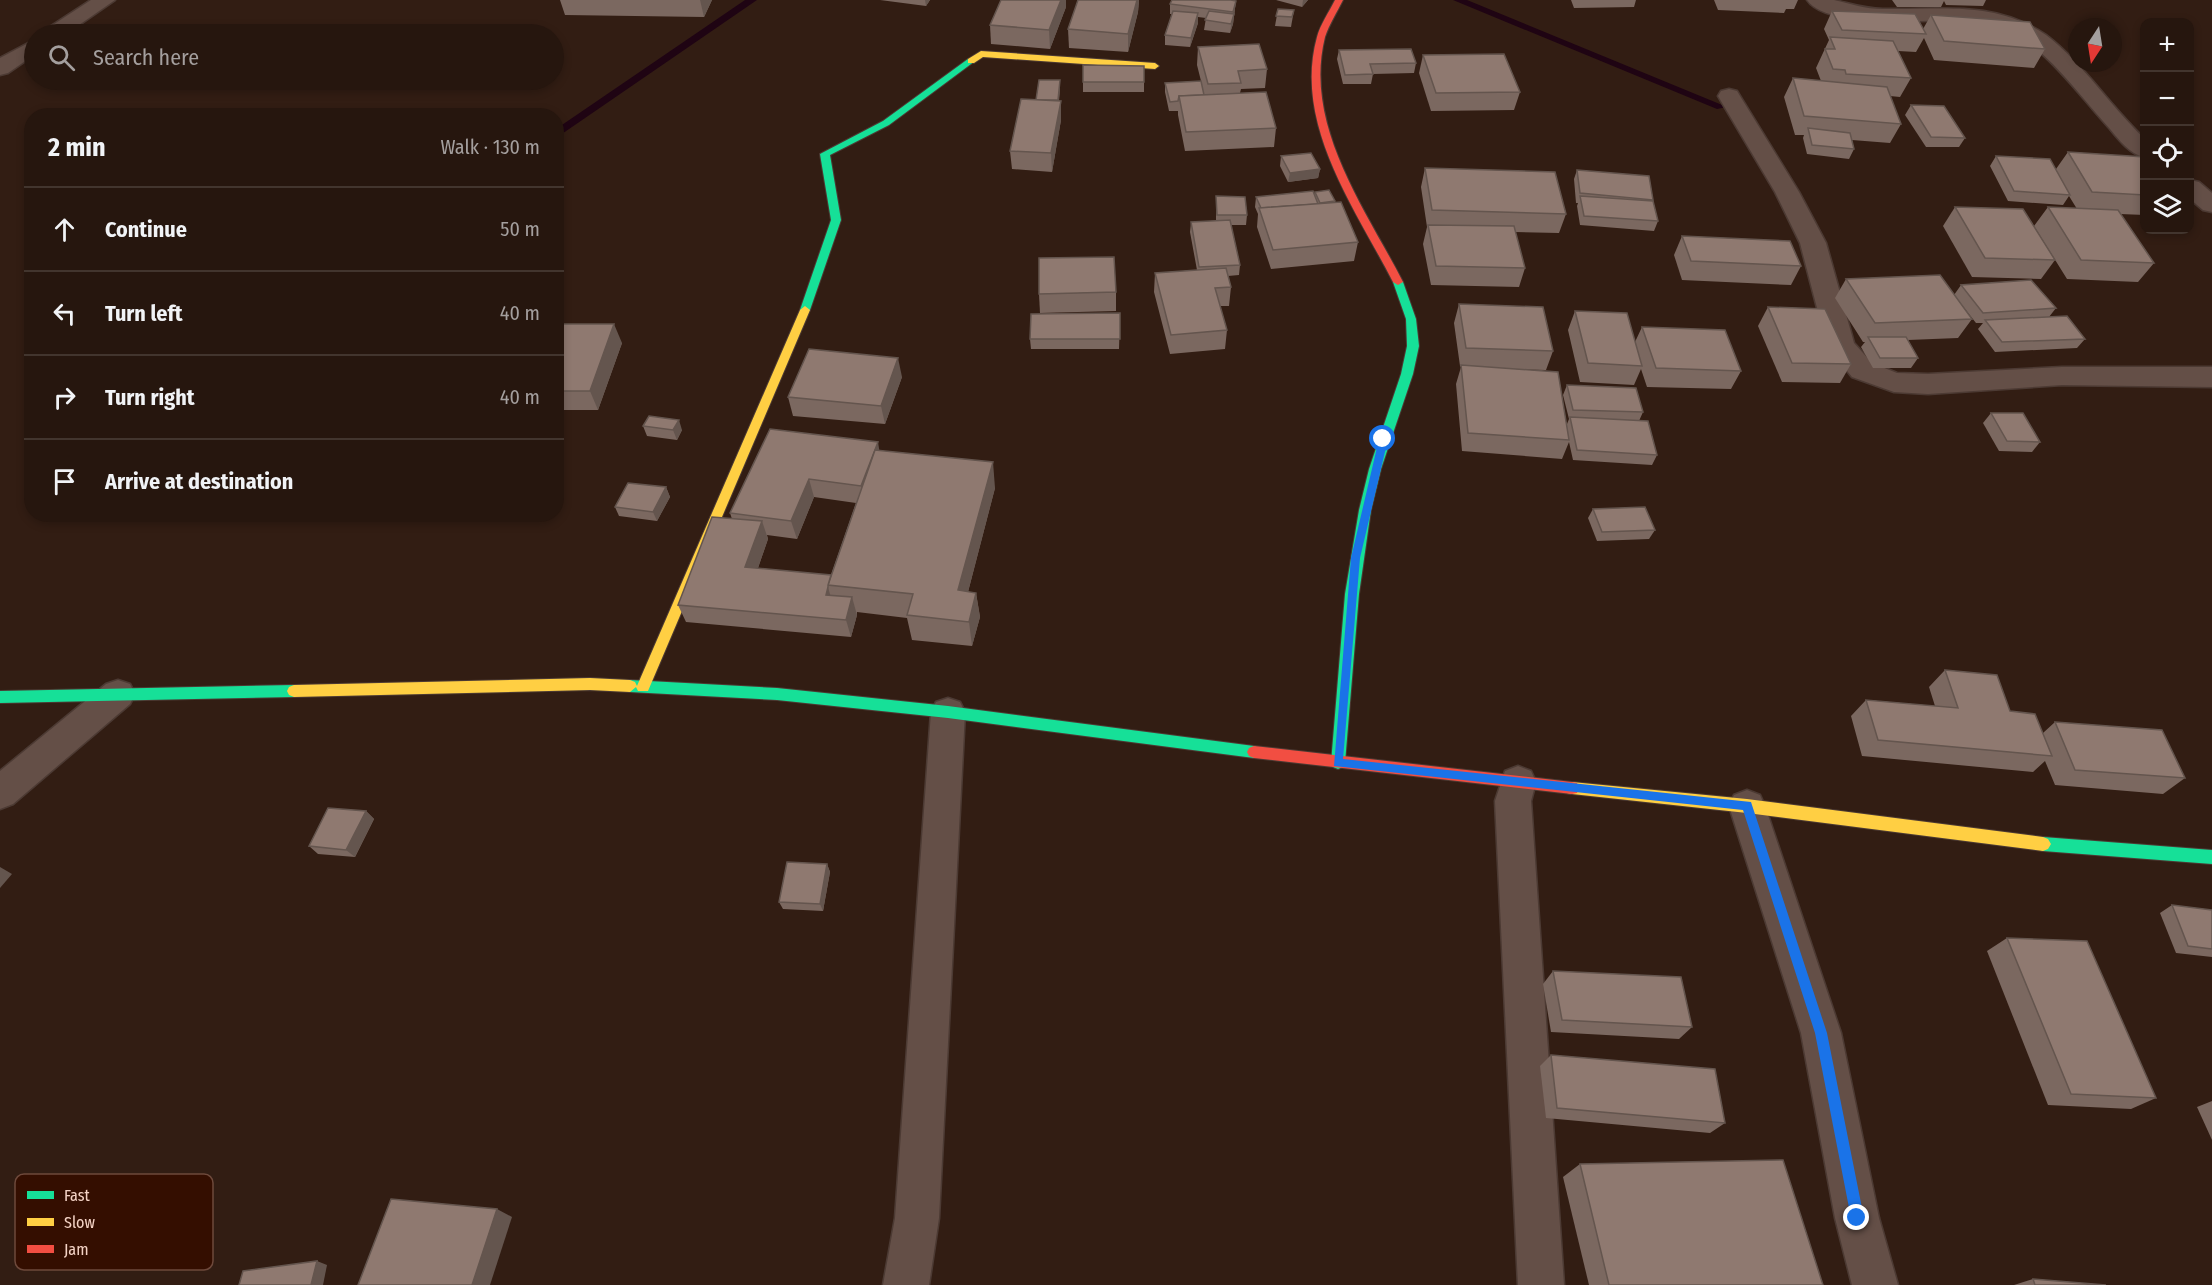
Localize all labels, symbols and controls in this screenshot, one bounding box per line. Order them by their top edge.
north arrow [2068,18,2122,72]
map controls [2140,18,2194,234]
button: + [2140,18,2194,72]
search box [24,24,564,90]
icon: search [45,41,78,74]
text: Search here [93,44,199,71]
button: − [2140,72,2194,126]
button: locate [2140,126,2194,180]
text: 2 min [48,132,106,163]
text: Walk · 130 m [440,135,540,159]
button: layers [2140,180,2194,234]
icon: ahead [48,213,81,246]
text: Continue [105,216,187,243]
text: 50 m [500,217,540,241]
icon: left [48,297,81,330]
text: Turn left [105,300,183,327]
text: 40 m [500,301,540,325]
icon: right [48,381,81,414]
text: Turn right [105,384,194,411]
text: 40 m [500,385,540,409]
route start [1369,425,1395,451]
icon: arrive [48,465,81,498]
text: Arrive at destination [105,468,293,495]
legend [15,1174,213,1270]
text: Fast [64,1186,91,1205]
route end [1843,1204,1869,1230]
text: Slow [64,1213,95,1232]
text: Jam [64,1240,89,1259]

